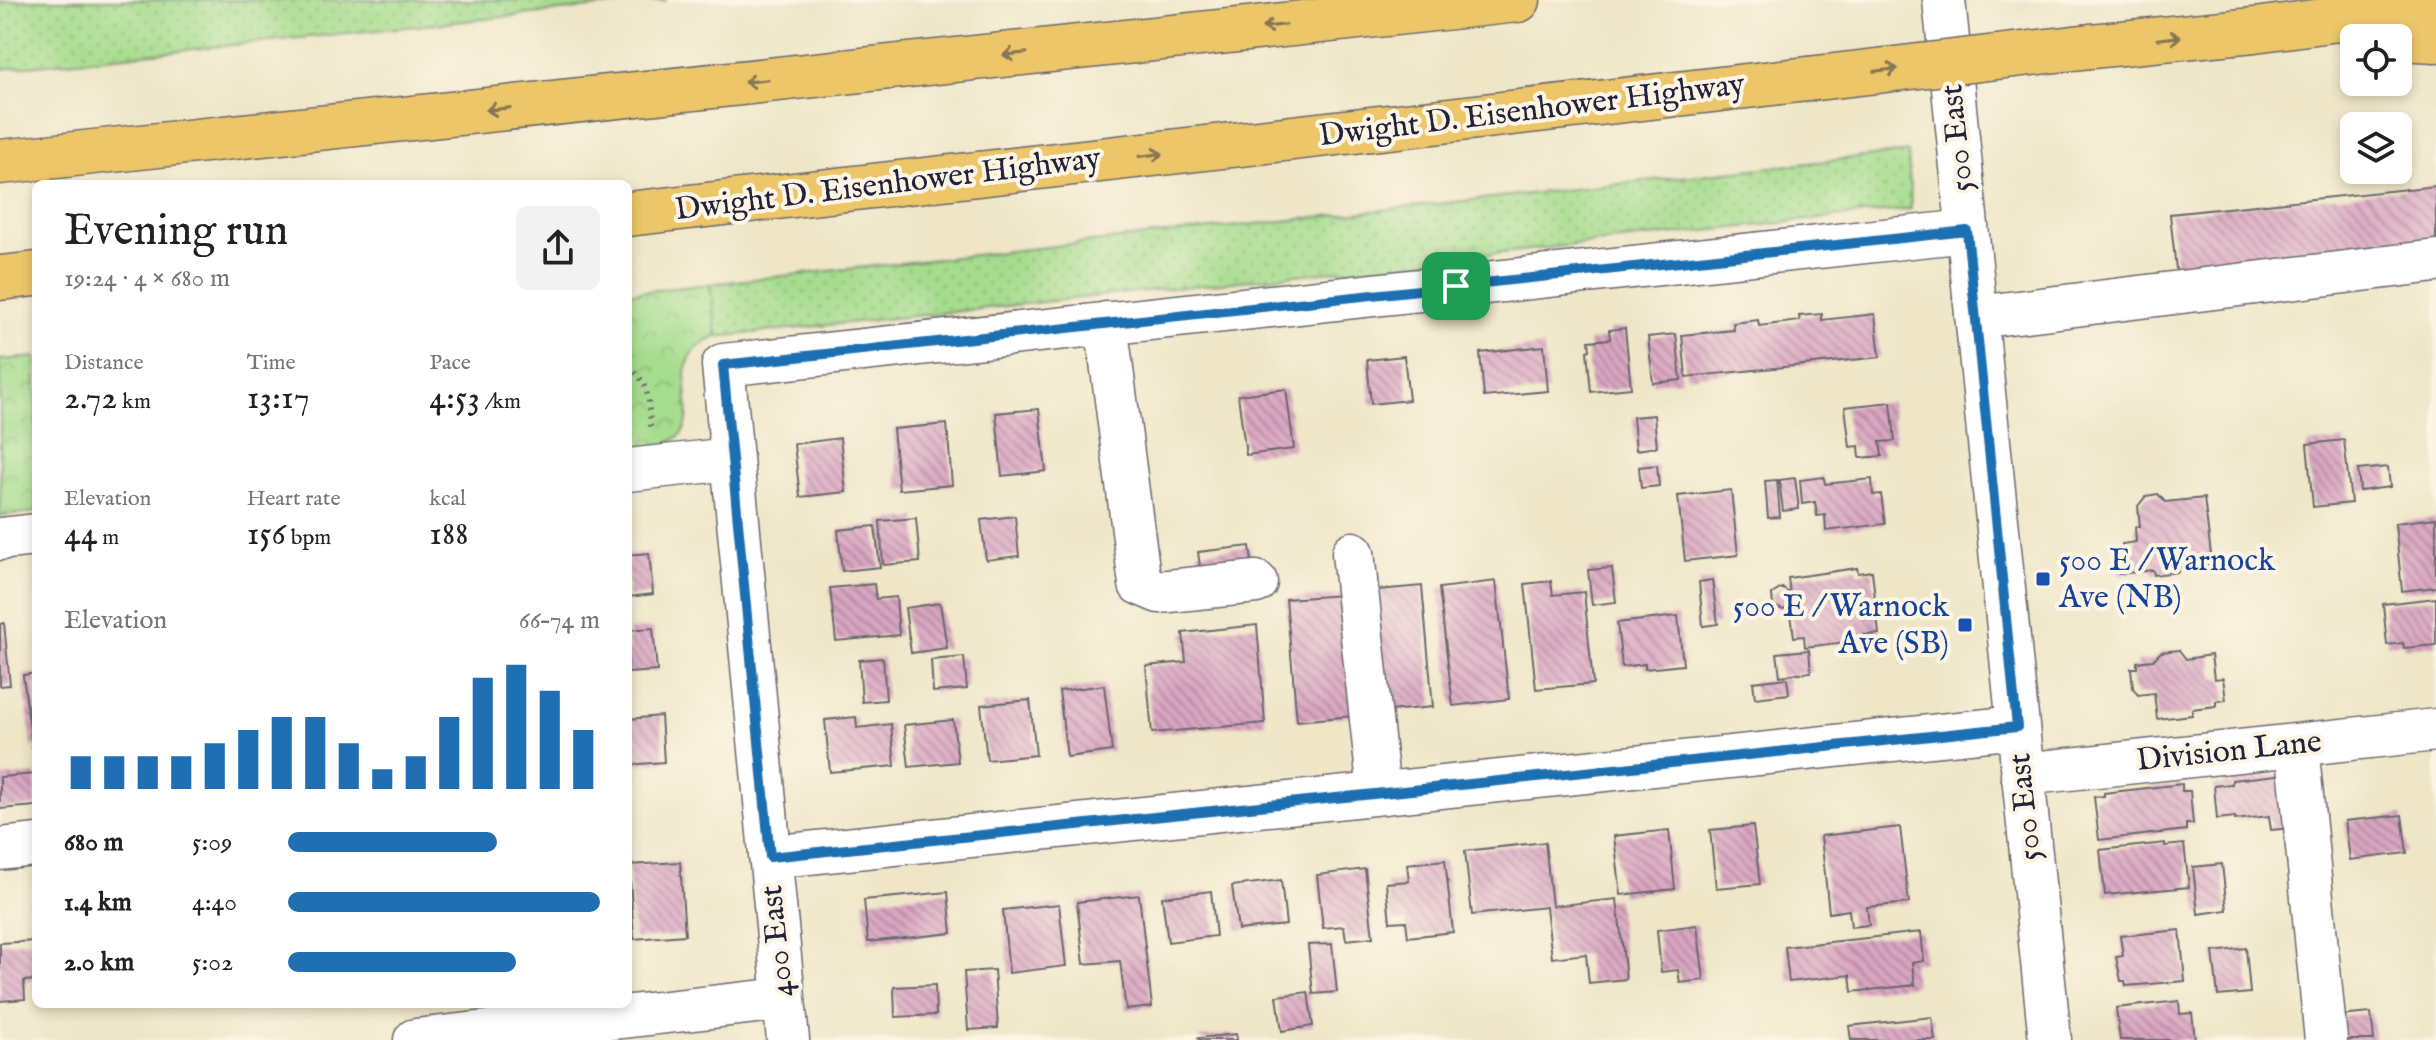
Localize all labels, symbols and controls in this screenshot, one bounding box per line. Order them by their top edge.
one-way arrow [1261,19,1287,34]
map controls [2340,24,2412,184]
button: locate [2340,24,2412,96]
one-way arrow [2155,31,2182,46]
one-way arrow [1002,46,1029,61]
one-way arrow [1873,62,1898,77]
street label: Dwight D. Eisenhower Highway [1317,65,1747,157]
one-way arrow [744,74,770,89]
street label: 500 East [1932,82,1984,194]
one-way arrow [485,101,512,116]
button: layers [2340,112,2412,184]
street label: Dwight D. Eisenhower Highway [673,139,1103,231]
one-way arrow [1138,147,1163,162]
text: Evening run [64,204,288,260]
button: share [516,206,600,290]
pin [1422,252,1490,320]
text: 19:24 · 4 × 680 m [64,262,230,295]
icon: arrive [1434,264,1478,308]
text: Distance [64,349,144,377]
text: Time [247,349,296,377]
text: Pace [429,349,471,377]
text: 2.72 [64,377,117,420]
text: 13:17 [247,377,310,420]
text: 4:53 [429,377,480,420]
text: km [117,388,151,416]
text: /km [480,388,521,416]
text: Elevation [64,485,151,513]
text: Heart rate [247,485,341,513]
text: kcal [429,485,466,513]
text: 44 [64,513,97,556]
text: 156 [247,513,286,556]
text: 188 [429,513,469,556]
text: m [97,524,119,552]
text: bpm [286,524,331,552]
place label: 500 E / Warnock Ave (NB) [2058,541,2276,619]
marker: 500 E / Warnock Ave (NB) [2034,570,2052,588]
place label: 500 E / Warnock Ave (SB) [1733,587,1950,665]
text: Elevation [64,604,167,637]
text: 66–74 m [519,604,600,637]
marker: 500 E / Warnock Ave (SB) [1956,616,1974,634]
street label: Division Lane [2134,722,2324,782]
street label: 500 East [2000,751,2052,863]
text: 680 m [64,826,124,859]
text: 5:09 [192,826,232,859]
street label: 400 East [752,883,804,999]
text: 1.4 km [64,886,132,919]
text: 4:40 [192,886,237,919]
text: 2.0 km [64,946,134,979]
text: 5:02 [192,946,233,979]

